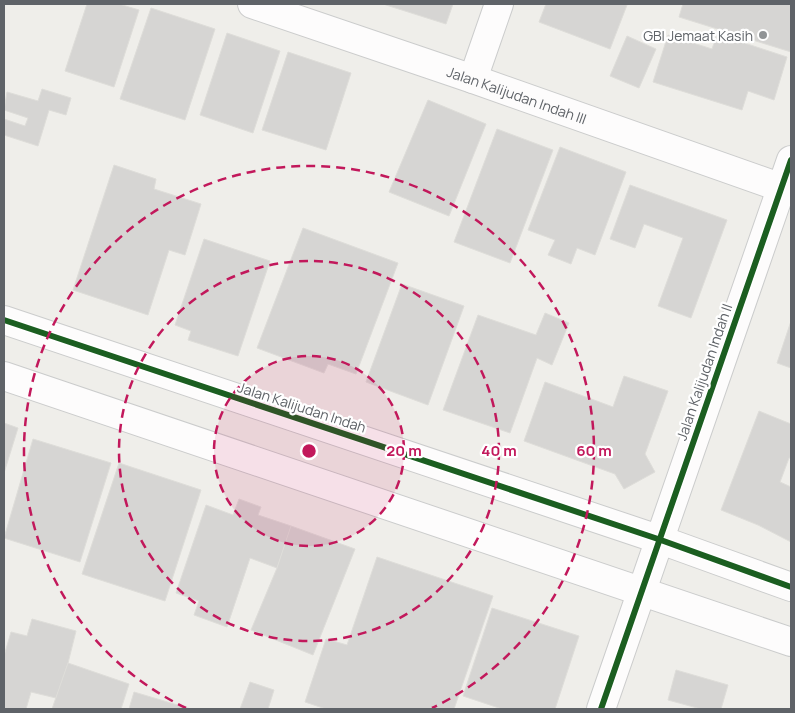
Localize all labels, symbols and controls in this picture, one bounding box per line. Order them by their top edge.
place label: GBI Jemaat Kasih [643,26,753,45]
marker: GBI Jemaat Kasih [757,29,769,41]
street label: Jalan Kalijudan Indah III [445,61,589,128]
street label: Jalan Kalijudan Indah II [672,301,736,443]
street label: Jalan Kalijudan Indah [235,377,369,437]
text: 20 m [386,440,422,461]
text: 40 m [481,440,517,461]
text: 60 m [576,440,612,461]
centre of rings [300,442,318,460]

